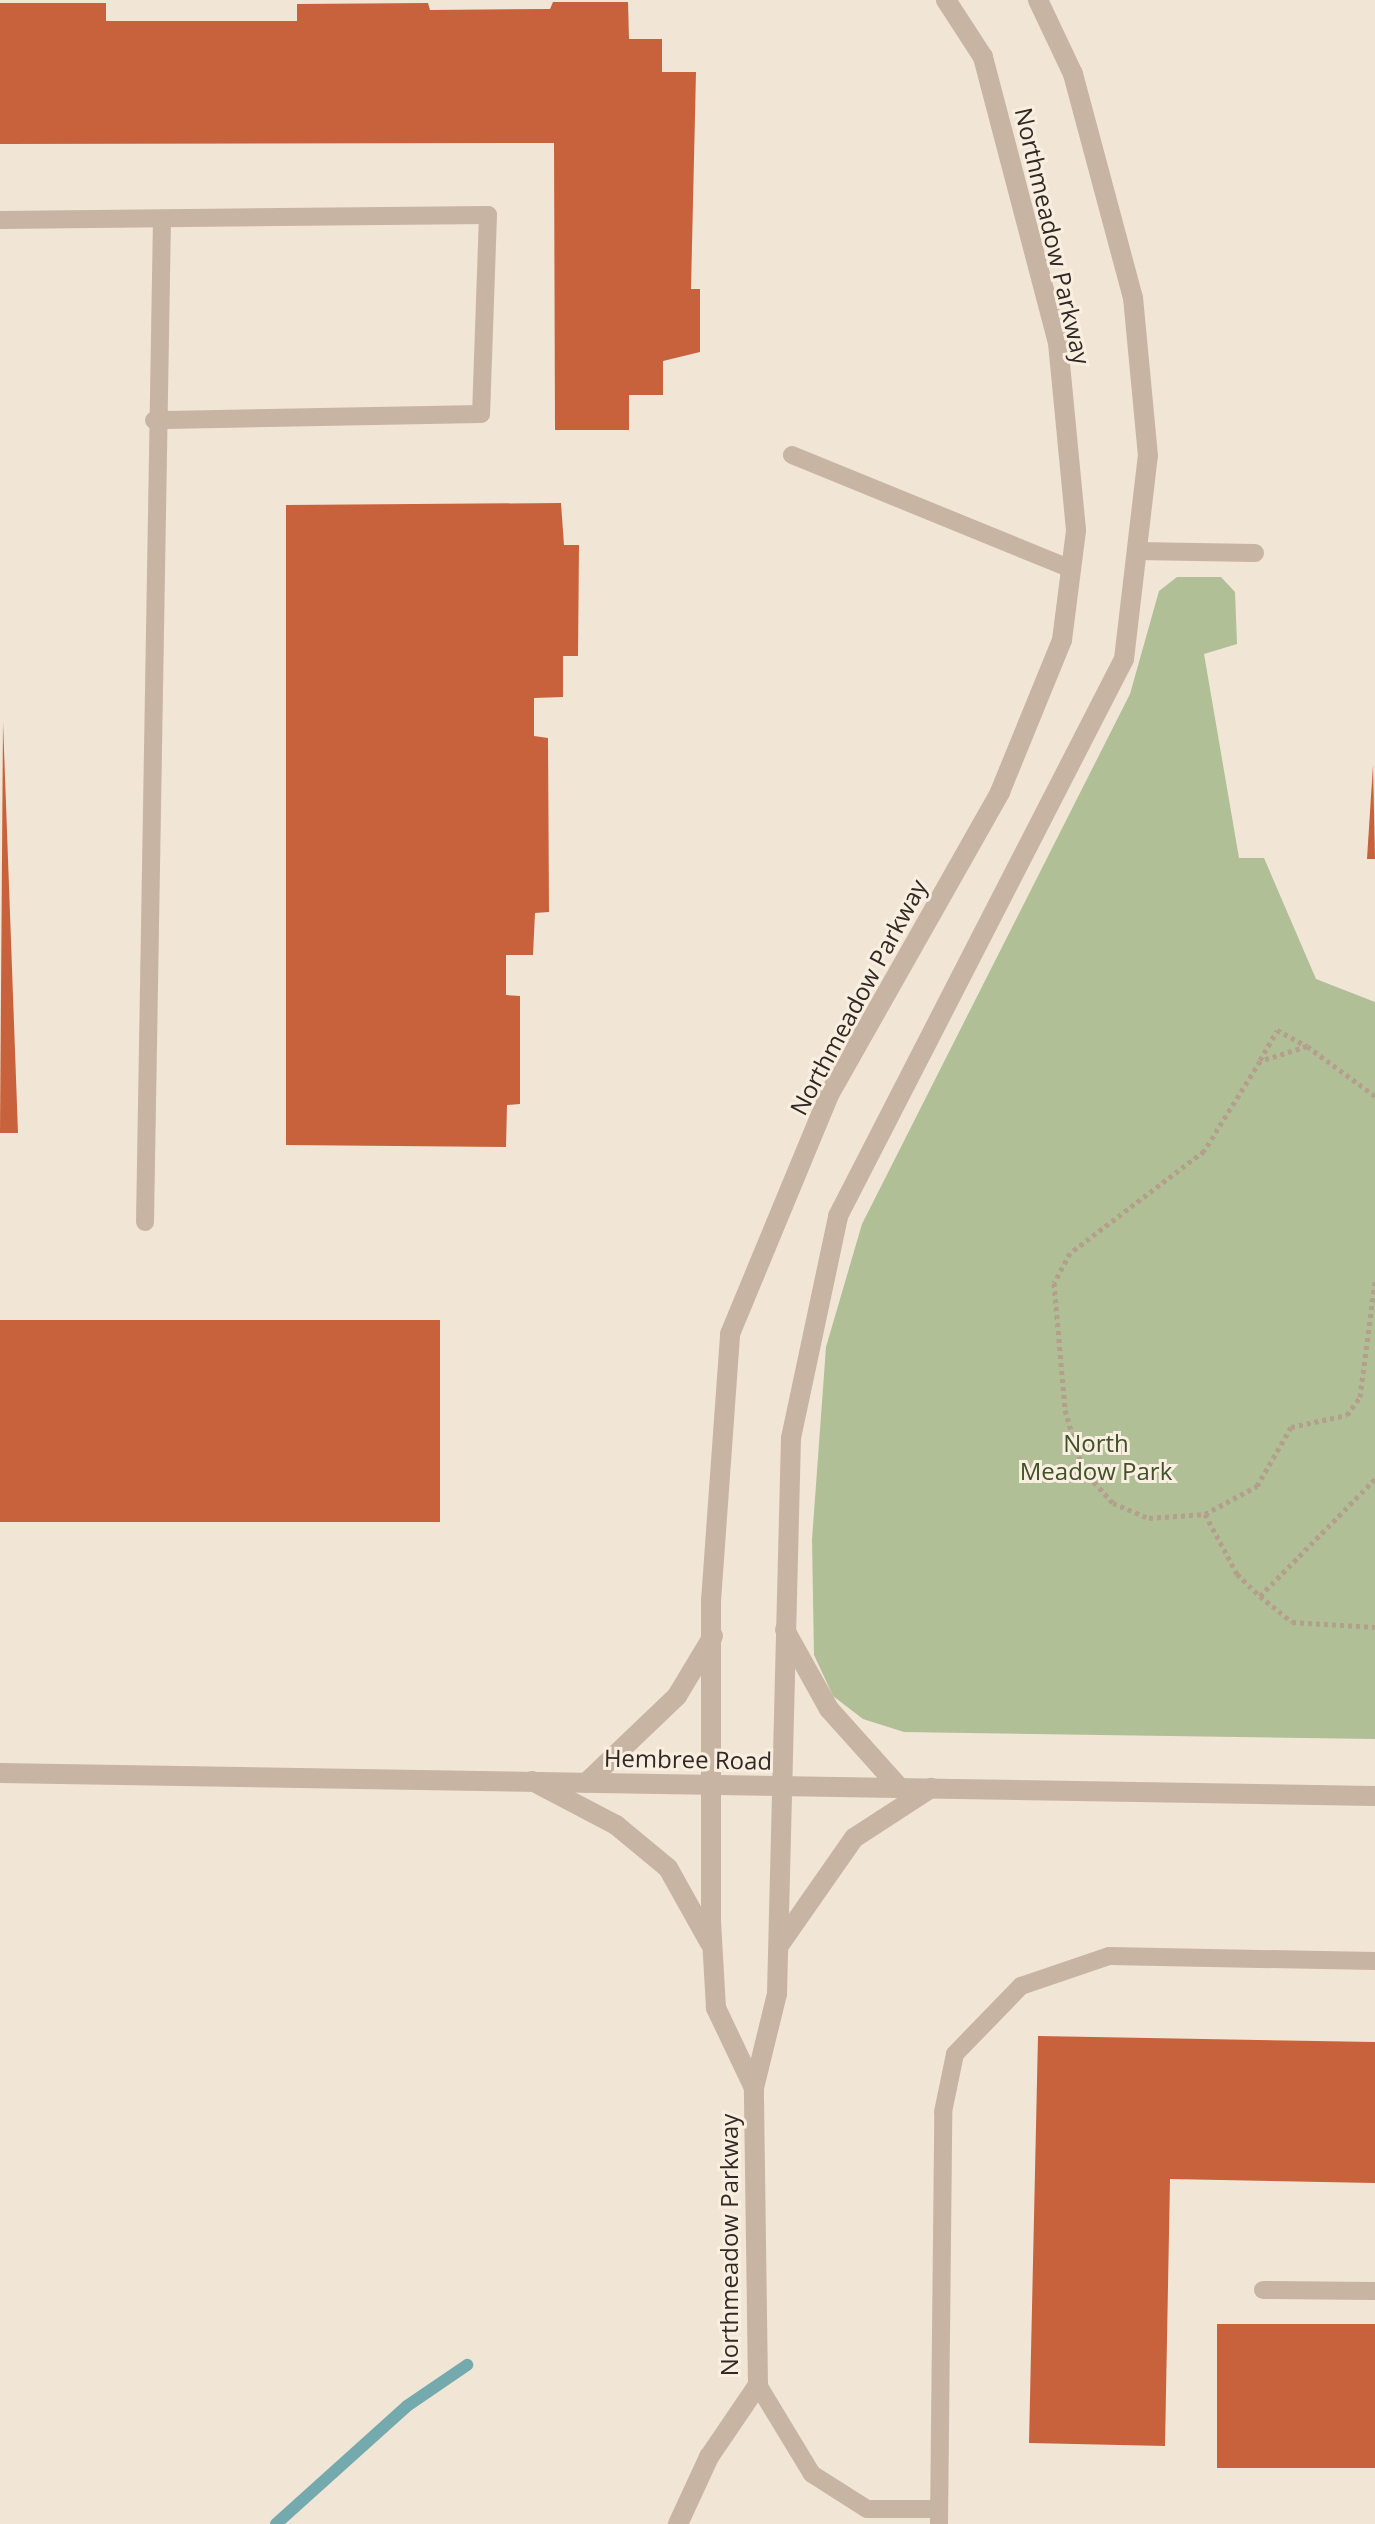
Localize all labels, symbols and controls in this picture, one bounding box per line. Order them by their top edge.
street label: Northmeadow Parkway [1009,105,1097,367]
street label: Northmeadow Parkway [784,874,932,1120]
park label: North Meadow Park [1020,1429,1172,1485]
street label: Hembree Road [604,1743,772,1775]
street label: Northmeadow Parkway [715,2114,743,2376]

